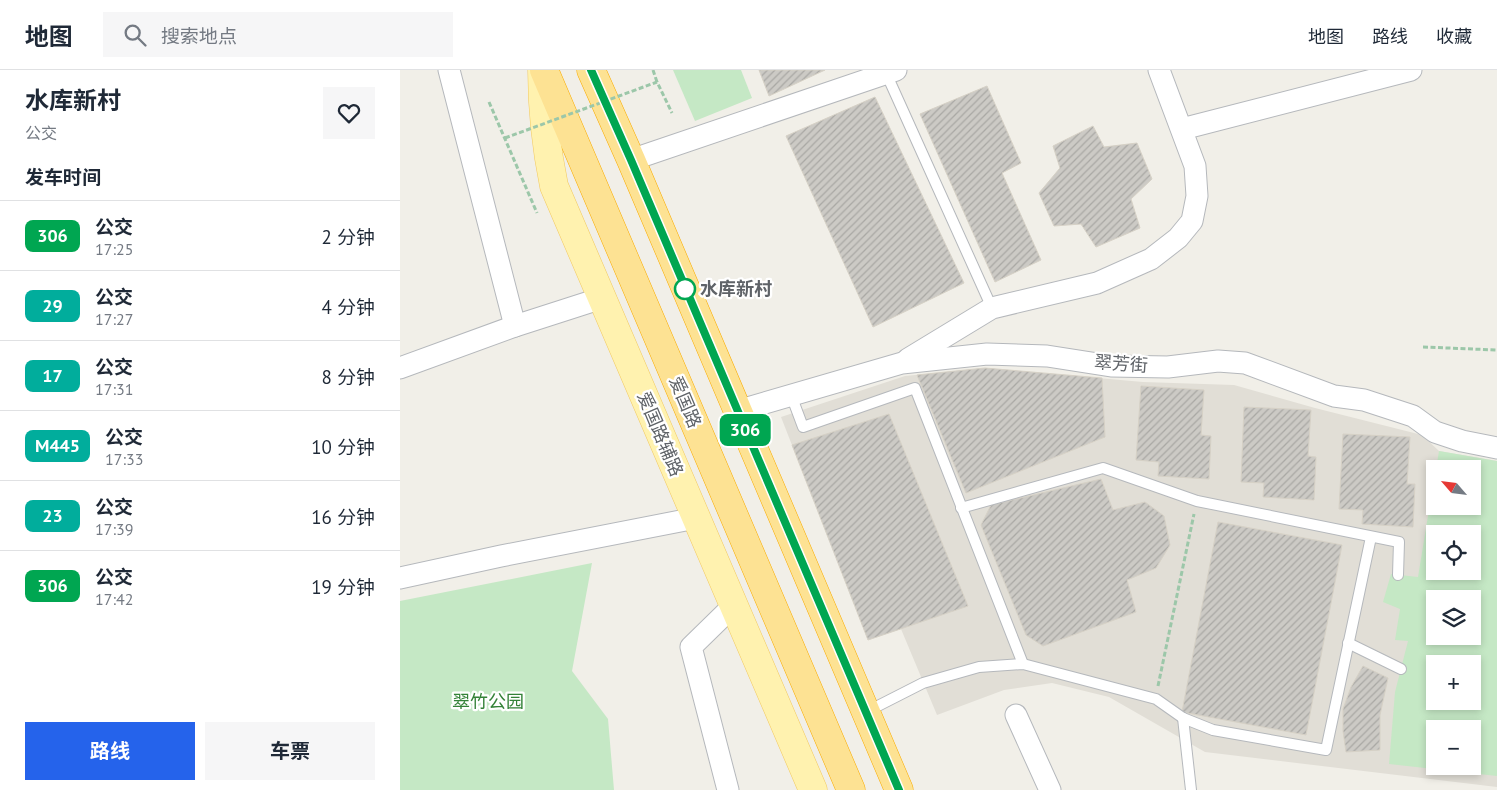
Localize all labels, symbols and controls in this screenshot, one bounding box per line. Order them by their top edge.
search box [103,12,453,57]
text: 地图 [25,21,73,52]
icon: search [121,21,149,49]
text: 搜索地点 [161,24,237,48]
text: 地图 [1308,25,1344,48]
text: 路线 [1372,25,1408,48]
text: 收藏 [1436,25,1472,48]
text: 水库新村 [25,85,121,116]
button: heart [323,87,375,139]
text: 公交 [25,123,57,143]
text: 发车时间 [25,165,101,189]
text: 公交 [95,215,133,239]
text: 306 [37,224,68,247]
text: 2 分钟 [322,225,375,249]
text: 17:25 [95,239,133,259]
place label: 水库新村 [700,277,772,300]
marker: 水库新村 [674,278,696,300]
text: 公交 [95,285,133,309]
text: 29 [42,294,63,317]
text: 4 分钟 [322,295,375,319]
text: 17:27 [95,309,133,329]
street label: 翠芳街 [1093,350,1149,377]
text: 公交 [95,355,133,379]
text: 17 [42,364,63,387]
text: 8 分钟 [322,365,375,389]
street label: 爱国路 [664,372,707,431]
text: 17:31 [95,379,133,399]
street label: 爱国路辅路 [632,388,689,480]
line badge: 306 [716,414,774,446]
text: 306 [730,418,760,441]
text: 公交 [105,425,143,449]
text: M445 [35,434,80,457]
text: 10 分钟 [311,435,375,459]
text: 17:33 [105,449,143,469]
north arrow [1426,460,1481,515]
map controls [1426,460,1481,775]
text: 公交 [95,495,133,519]
text: 23 [42,504,63,527]
text: 16 分钟 [311,505,375,529]
text: 17:39 [95,519,133,539]
button: locate [1426,525,1481,580]
text: 公交 [95,565,133,589]
text: 306 [37,574,68,597]
text: 19 分钟 [311,575,375,599]
text: 17:42 [95,589,133,609]
button: layers [1426,590,1481,645]
button: + [1426,655,1481,710]
park label: 翠竹公园 [452,690,524,713]
button: − [1426,720,1481,775]
button: 路线 [25,722,195,780]
button: 车票 [205,722,375,780]

